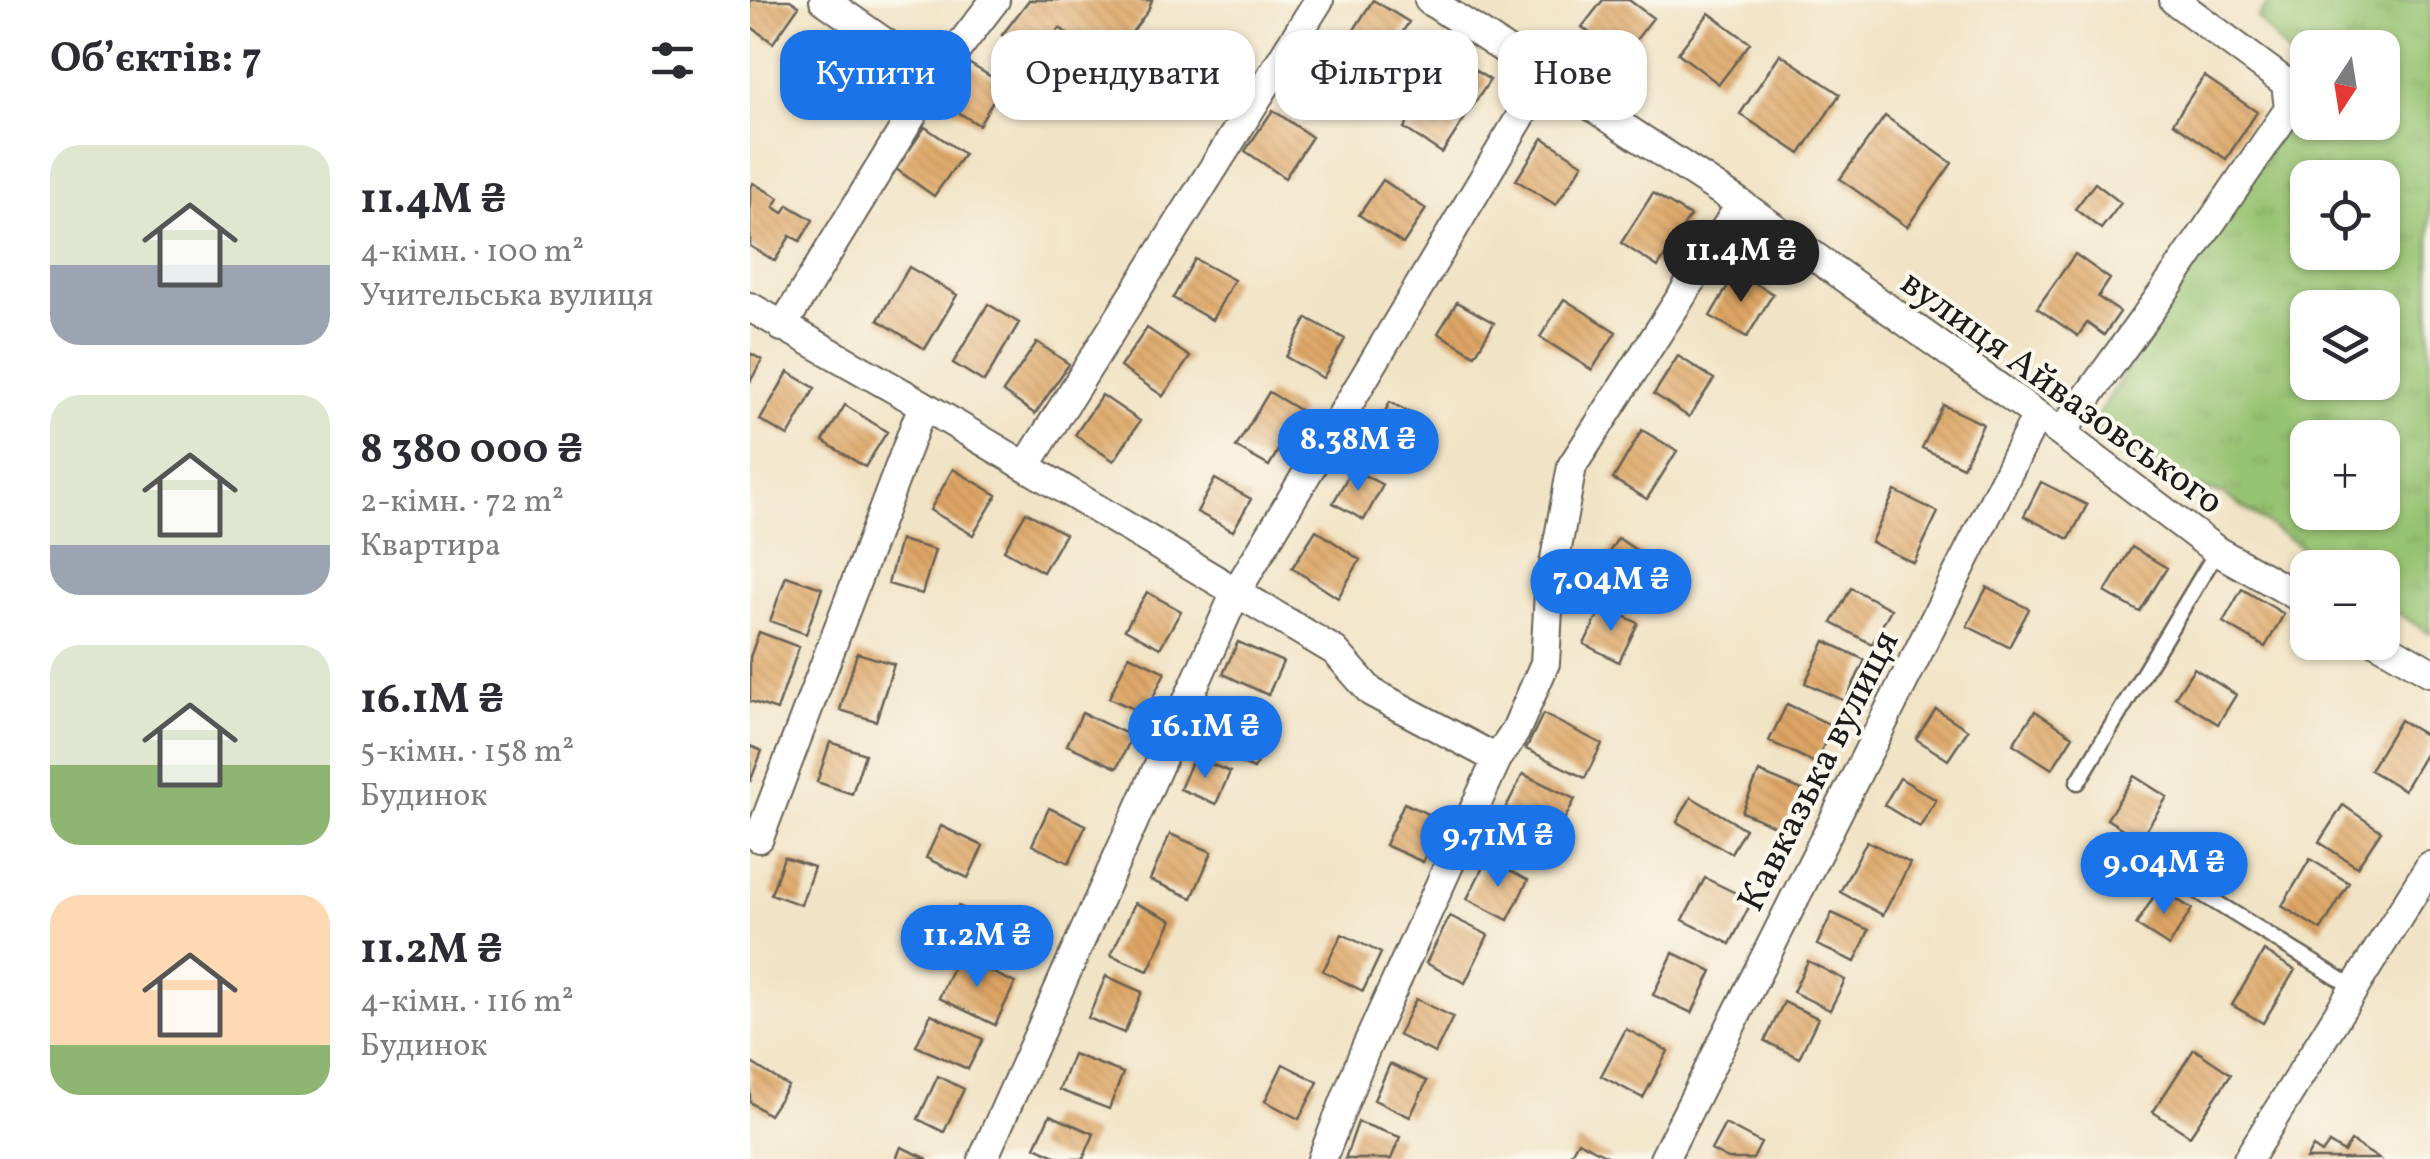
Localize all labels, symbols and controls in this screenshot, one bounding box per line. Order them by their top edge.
chip: Купити [780,30,971,120]
chip: Орендувати [991,30,1255,120]
chip: Фільтри [1275,30,1478,120]
chip: Нове [1498,30,1647,120]
north arrow [2290,30,2400,140]
map controls [2290,30,2400,660]
text: Об’єктів: 7 [50,31,262,90]
icon: filters [645,33,700,88]
button: locate [2290,160,2400,270]
text: 11.4M ₴ [360,172,506,231]
icon: home [130,185,250,305]
pin: 11.4M ₴ [1649,220,1833,305]
text: 11.4M ₴ [1685,230,1797,274]
text: 4-кімн. · 100 m² [360,231,584,275]
street label: вулиця Айвазовського [1888,258,2233,529]
text: Учительська вулиця [360,275,654,319]
button: layers [2290,290,2400,400]
pin: 8.38M ₴ [1266,409,1450,494]
text: 8.38M ₴ [1300,419,1416,463]
button: + [2290,420,2400,530]
text: 8 380 000 ₴ [360,422,583,481]
icon: home [130,435,250,555]
text: 2-кімн. · 72 m² [360,481,564,525]
text: Квартира [360,525,501,569]
pin: 7.04M ₴ [1519,549,1703,634]
button: − [2290,550,2400,660]
text: 7.04M ₴ [1552,559,1670,603]
street label: Кавказька вулиця [1726,622,1914,921]
text: 16.1M ₴ [360,672,504,731]
icon: home [130,685,250,805]
pin: 16.1M ₴ [1113,696,1297,781]
text: 16.1M ₴ [1150,706,1260,750]
text: 5-кімн. · 158 m² [360,731,574,775]
text: Будинок [360,775,487,819]
pin: 9.71M ₴ [1406,805,1590,890]
text: 9.71M ₴ [1442,815,1554,859]
pin: 9.04M ₴ [2072,832,2256,917]
text: 9.04M ₴ [2103,842,2225,886]
pin: 11.2M ₴ [885,905,1069,990]
text: 11.2M ₴ [923,915,1031,959]
text: 11.2M ₴ [360,922,503,981]
icon: home [130,935,250,1055]
text: 4-кімн. · 116 m² [360,981,574,1025]
text: Будинок [360,1025,487,1069]

